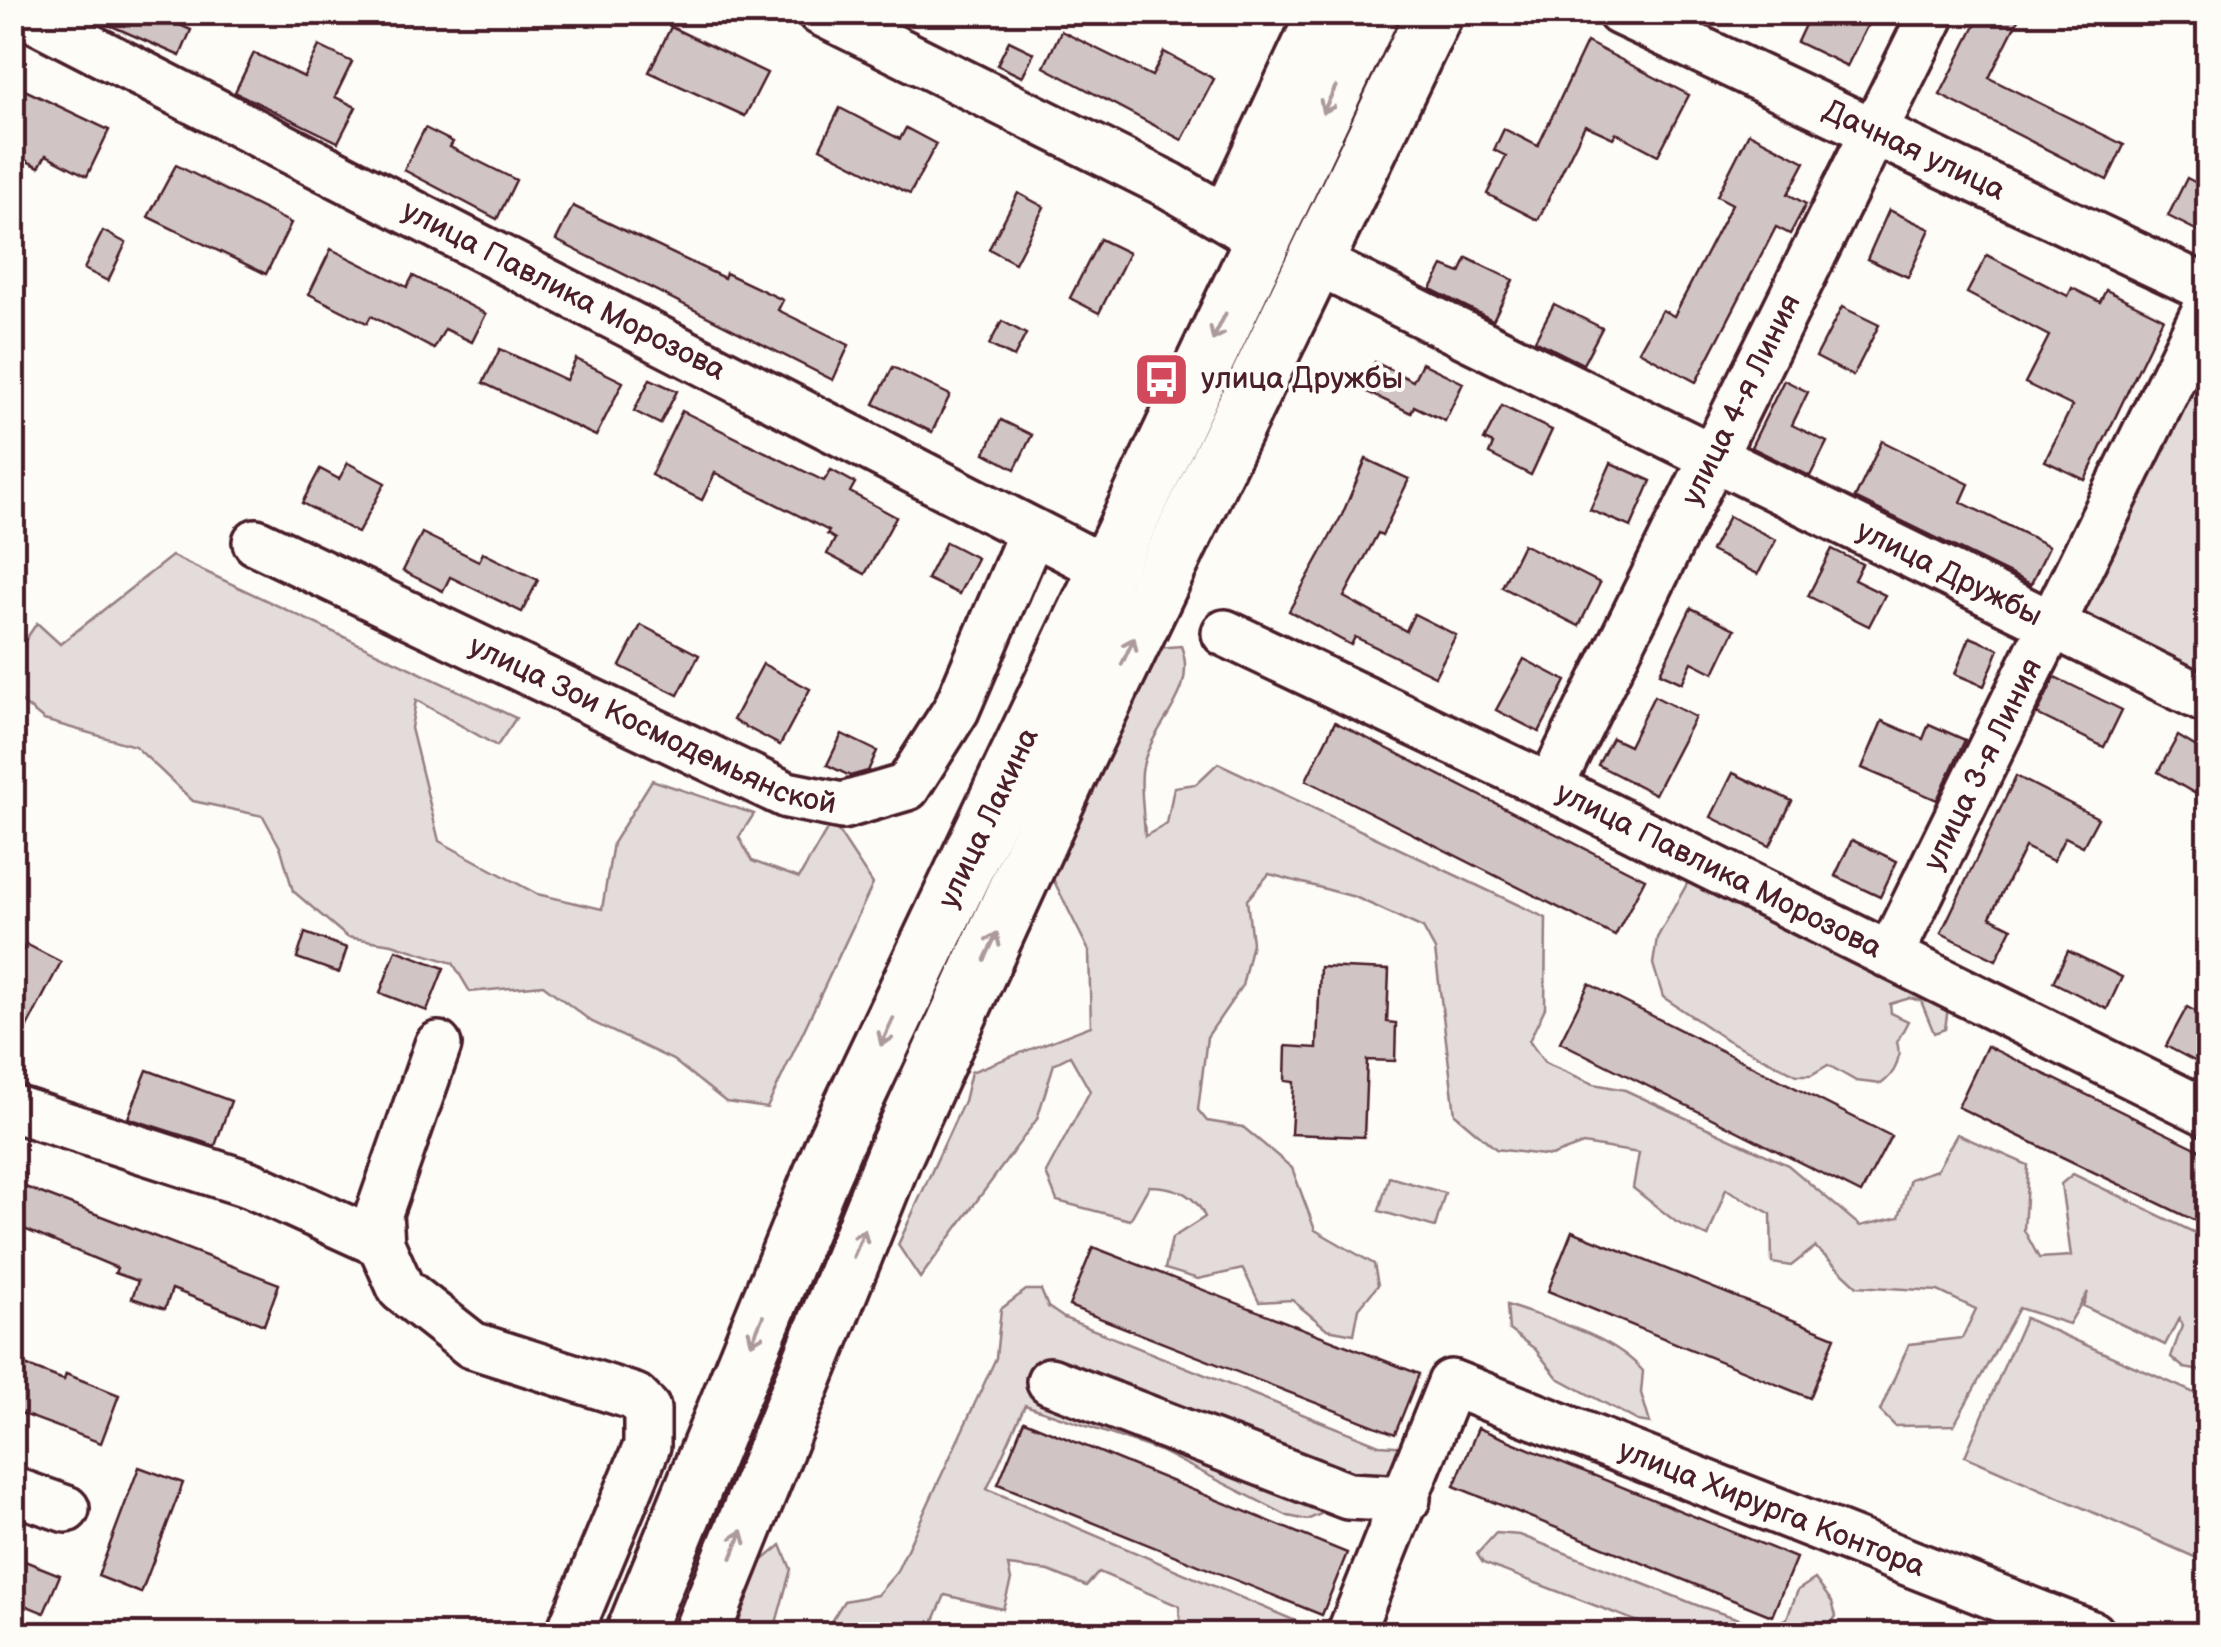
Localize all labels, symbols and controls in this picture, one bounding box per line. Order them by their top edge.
one-way arrow [1318,84,1337,114]
street label: Дачная улица [1817,92,2011,209]
street label: улица Павлика Морозова [396,193,732,389]
street label: улица 4-я Линия [1674,288,1809,511]
one-way arrow [1209,311,1228,341]
bus stop icon: улица Дружбы [1132,349,1192,409]
place label: улица Дружбы [1201,361,1403,397]
street label: улица Дружбы [1851,513,2048,634]
street label: улица Зои Космодемьянской [463,628,839,822]
one-way arrow [1119,637,1138,667]
street label: улица 3-я Линия [1916,653,2050,876]
street label: улица Лакина [931,722,1047,914]
street label: улица Павлика Морозова [1550,775,1888,967]
one-way arrow [982,931,1001,961]
one-way arrow [876,1017,895,1047]
one-way arrow [851,1228,869,1258]
one-way arrow [746,1314,764,1345]
street label: улица Хирурга Контора [1613,1432,1930,1585]
one-way arrow [730,1529,748,1560]

